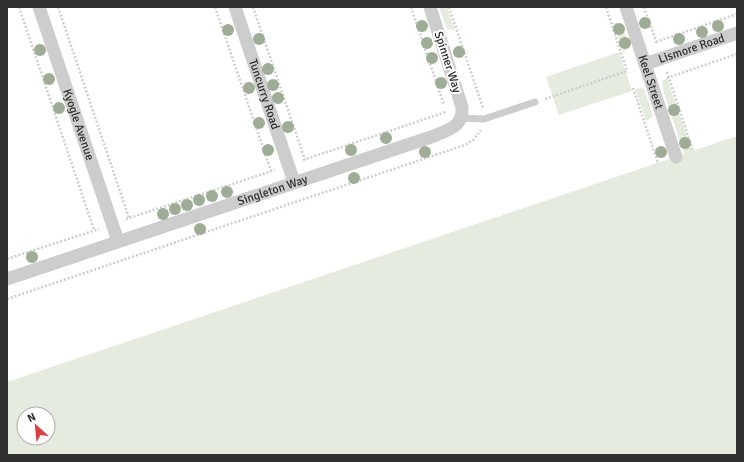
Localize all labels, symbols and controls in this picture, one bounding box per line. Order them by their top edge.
street label: Spinner Way [431,30,465,95]
street label: Lismore Road [657,31,727,67]
street label: Keel Street [634,53,667,111]
street label: Tuncurry Road [245,57,283,132]
street label: Kyogle Avenue [59,87,97,162]
street label: Singleton Way [236,172,310,209]
north arrow [16,406,56,446]
text: N [25,410,38,425]

